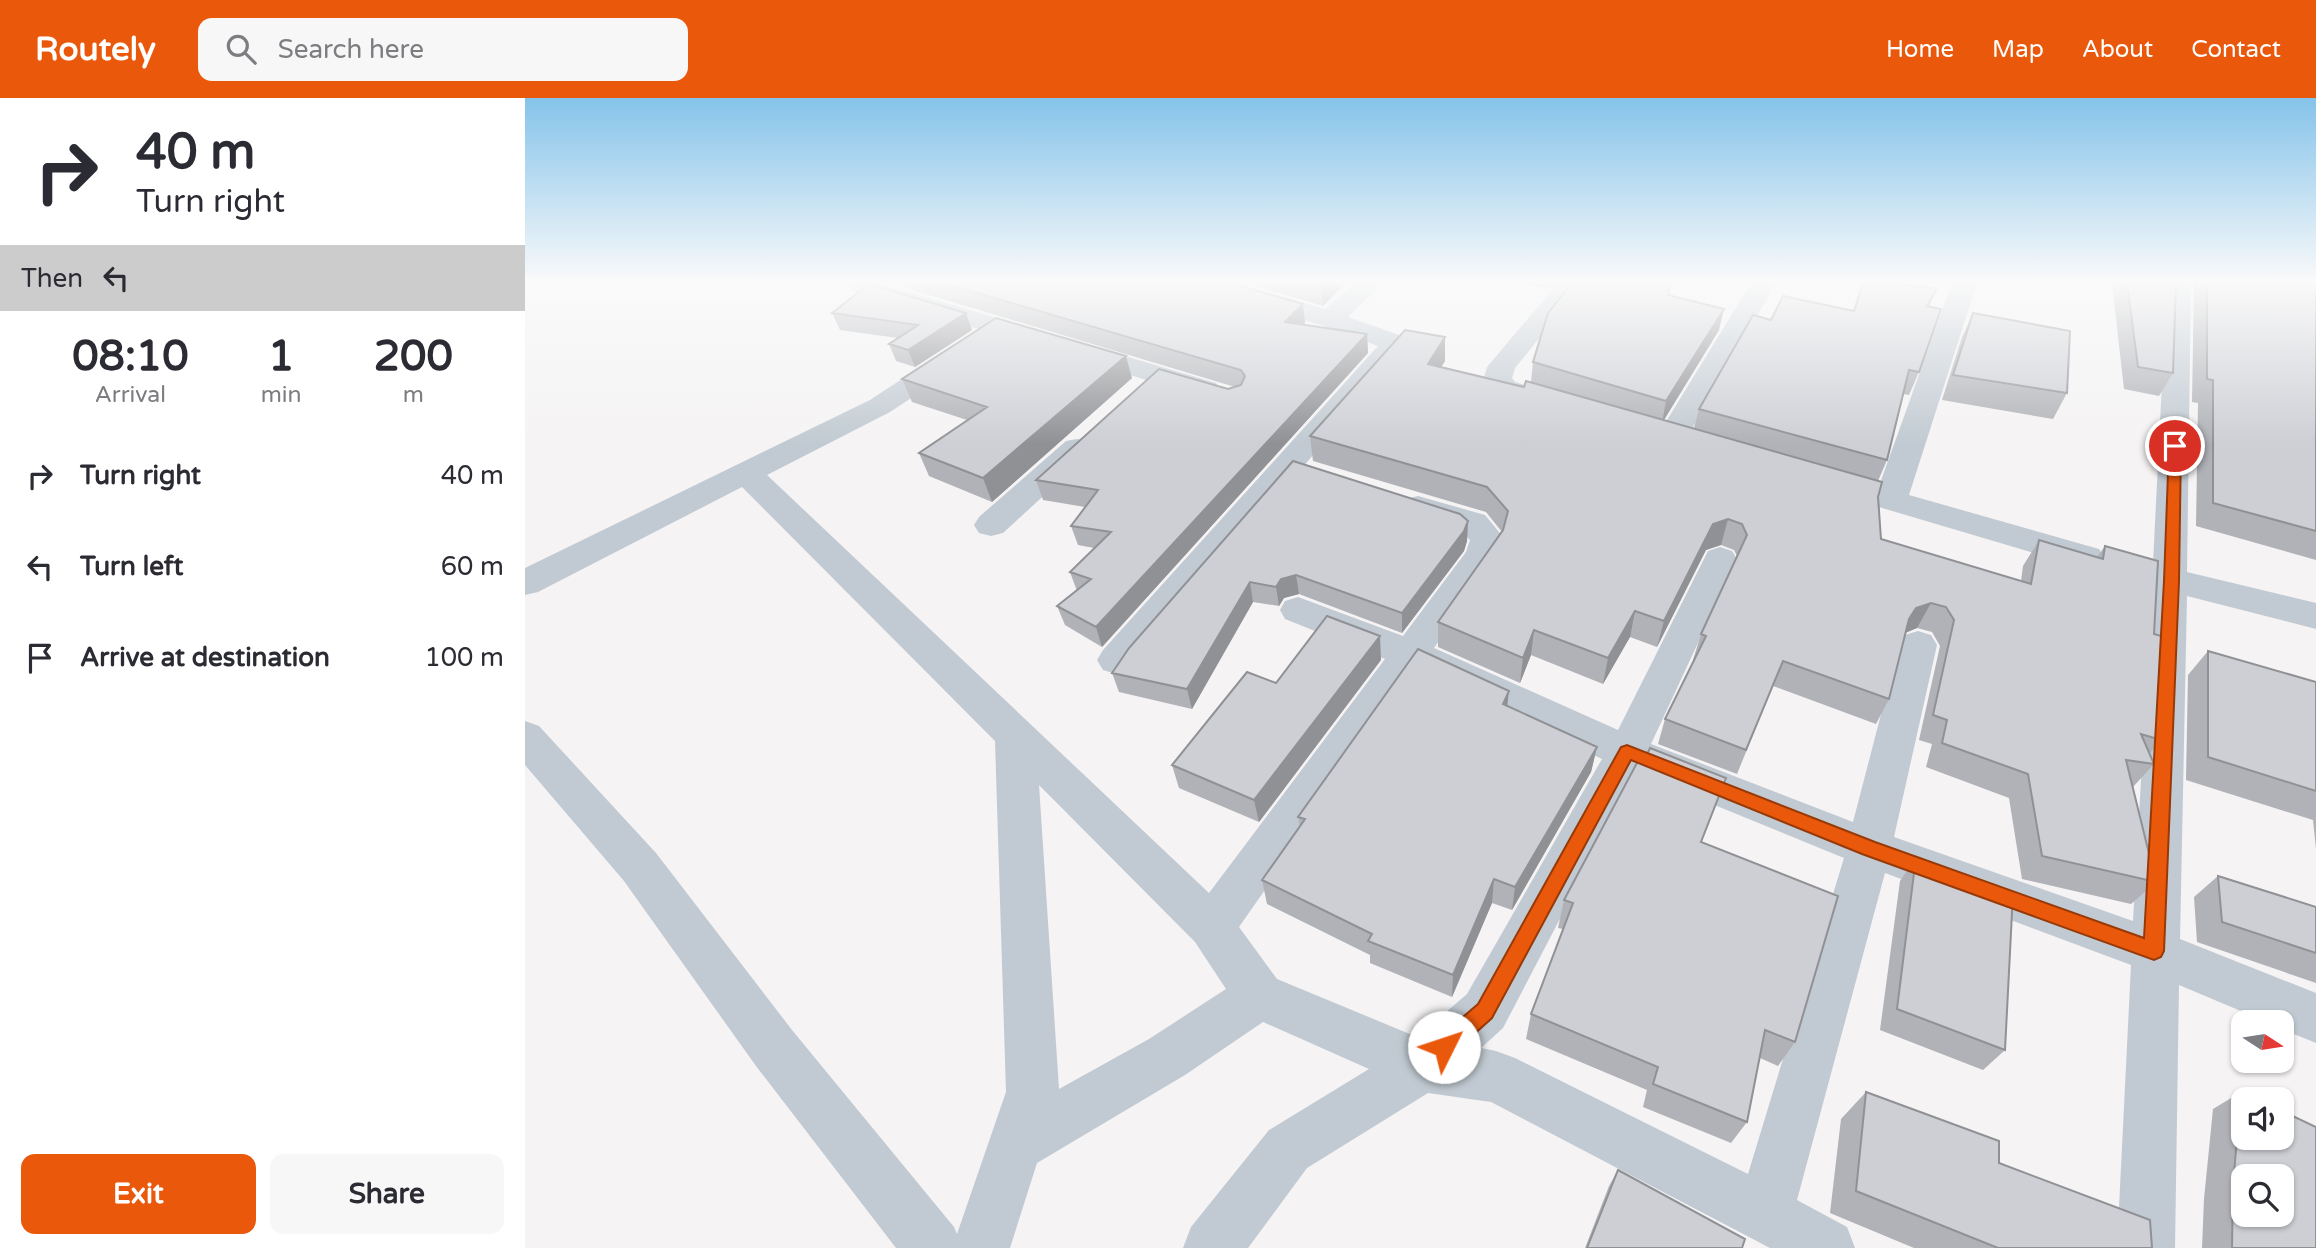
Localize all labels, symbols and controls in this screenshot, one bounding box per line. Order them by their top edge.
search box [198,18,688,81]
text: Routely [35,30,156,69]
icon: search [222,30,260,68]
text: Search here [278,34,424,65]
text: Home [1886,35,1954,64]
text: Map [1992,35,2044,64]
text: About [2082,35,2153,64]
text: Contact [2191,35,2281,64]
text: 40 m [136,123,255,182]
icon: right [21,126,112,217]
text: Turn right [136,183,285,221]
icon: left [97,259,135,297]
text: Then [21,263,83,294]
text: 08:10 [72,331,189,382]
text: 1 [268,331,294,382]
text: 200 [374,331,453,382]
text: Arrival [95,381,166,409]
text: min [261,381,302,409]
text: m [403,381,424,409]
pin [2145,416,2205,476]
icon: arrive [2156,427,2194,465]
icon: right [21,457,59,495]
text: Turn right [80,460,201,491]
text: 40 m [441,460,504,491]
icon: left [21,548,59,586]
text: Turn left [80,551,183,582]
text: 60 m [441,551,504,582]
icon: arrive [21,639,59,677]
text: Arrive at destination [80,642,330,673]
text: 100 m [424,642,504,673]
position arrow [1407,1010,1481,1084]
north arrow [2231,1010,2294,1073]
map controls [2231,1010,2294,1227]
button: sound [2231,1087,2294,1150]
button: Exit [21,1154,256,1234]
button: Share [270,1154,504,1234]
button: search [2231,1164,2294,1227]

